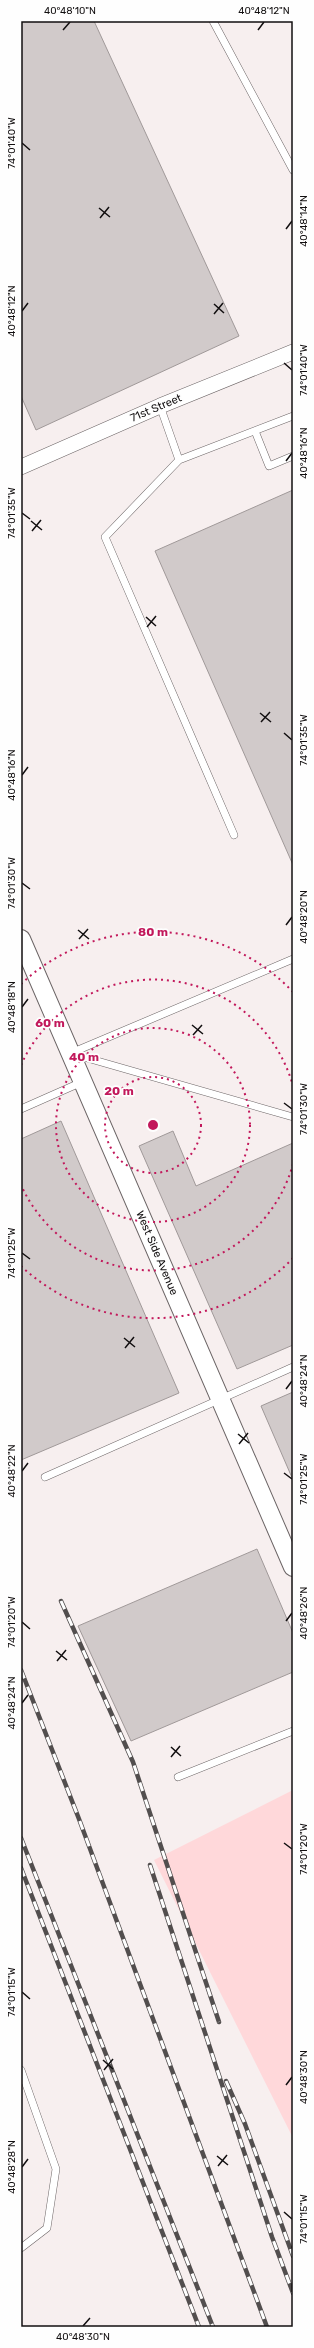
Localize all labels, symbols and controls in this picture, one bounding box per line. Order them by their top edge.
text: 40°48'10"N [44,5,96,17]
text: 40°48'12"N [238,5,290,17]
text: 74°01'40"W [6,117,18,169]
text: 40°48'14"N [298,195,310,247]
text: 40°48'12"N [6,285,18,337]
text: 74°01'40"W [298,344,310,396]
street label: 71st Street [128,391,184,425]
text: 40°48'16"N [298,427,310,479]
text: 74°01'35"W [6,487,18,539]
text: 74°01'35"W [298,714,310,766]
text: 40°48'16"N [6,749,18,801]
text: 74°01'30"W [6,857,18,909]
text: 40°48'20"N [298,890,310,944]
text: 80 m [138,925,168,939]
text: 40°48'18"N [6,981,18,1033]
text: 60 m [35,1016,65,1030]
text: 40 m [69,1050,99,1064]
text: 74°01'30"W [298,1083,310,1135]
text: 20 m [104,1084,134,1098]
centre of rings [146,1118,160,1132]
street label: West Side Avenue [133,1209,181,1297]
text: 74°01'25"W [6,1227,18,1279]
text: 40°48'24"N [298,1354,310,1408]
text: 40°48'22"N [6,1444,18,1498]
text: 74°01'25"W [298,1453,310,1505]
text: 40°48'26"N [298,1586,310,1640]
text: 74°01'20"W [6,1596,18,1648]
text: 40°48'24"N [6,1676,18,1730]
text: 74°01'20"W [298,1823,310,1875]
text: 74°01'15"W [6,1967,18,2017]
text: 40°48'30"N [298,2050,310,2104]
text: 40°48'28"N [6,2140,18,2194]
text: 74°01'15"W [298,2194,310,2244]
text: 40°48'30"N [56,2331,110,2343]

